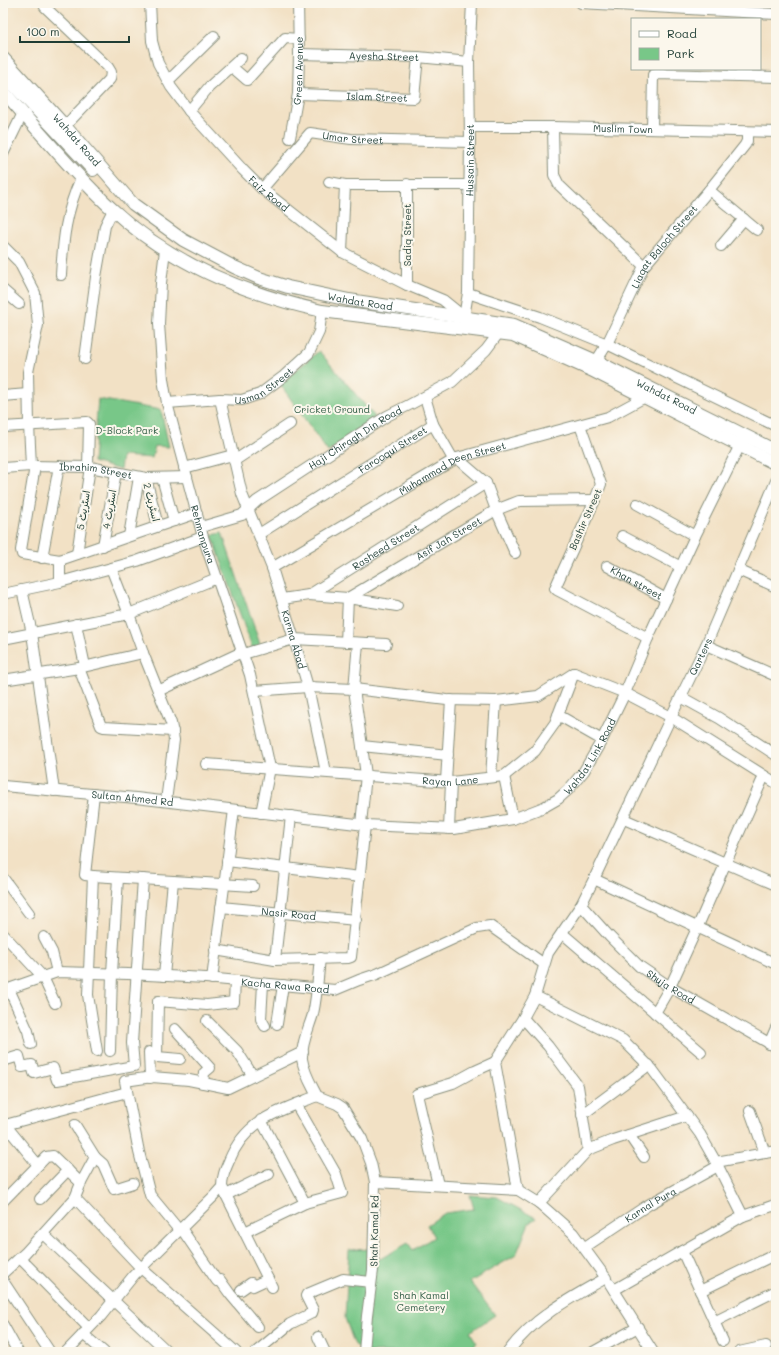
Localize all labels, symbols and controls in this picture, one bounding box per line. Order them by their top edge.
scale bar [20,18,129,44]
legend [631,18,761,70]
text: 100 m [26,23,60,39]
text: Road [667,25,697,41]
street label: Green Avenue [289,36,306,106]
text: Park [667,45,694,61]
street label: Ayesha Street [349,48,419,64]
street label: Islam Street [346,89,408,105]
street label: Wahdat Road [50,110,104,169]
street label: Muslim Town [593,121,653,136]
street label: Hussain Street [462,124,477,197]
street label: Umar Street [322,128,383,147]
street label: Faiz Road [246,173,292,214]
street label: Liaqat Baloch Street [627,202,700,291]
street label: Sadiq Street [400,204,414,266]
street label: Wahdat Road [326,289,394,314]
street label: Usman Street [234,364,296,407]
street label: Wahdat Road [634,375,699,417]
park label: Cricket Ground [294,402,370,416]
street label: Haji Chiragh Din Road [306,403,404,473]
park label: D-Block Park [96,423,158,437]
street label: Farooqui Street [356,423,430,477]
street label: Muhammad Deen Street [396,438,507,498]
street label: Ibrahim Street [59,459,133,482]
street label: اسٹریٹ 2 [140,481,164,523]
street label: Bashir Street [565,486,605,552]
street label: اسٹریٹ 4 [99,488,119,530]
street label: اسٹریٹ 5 [73,489,93,531]
street label: Rehmanpura [188,503,219,566]
street label: Asif Jah Street [413,513,484,563]
street label: Rasheed Street [349,520,422,573]
street label: Khan street [608,562,665,603]
street label: Karma Abad [278,608,309,670]
street label: Qarters [685,636,715,677]
street label: Wahdat Link Road [560,716,619,798]
street label: Rayan Lane [422,772,479,789]
street label: Sultan Ahmed Rd [91,787,174,809]
street label: Nasir Road [261,904,317,923]
street label: Shuja Road [644,966,697,1007]
street label: Kacha Rawa Road [241,974,330,996]
street label: Karnal Pura [622,1184,679,1226]
street label: Shah Kamal Rd [366,1195,382,1267]
park label: Shah Kamal Cemetery [393,1288,449,1314]

